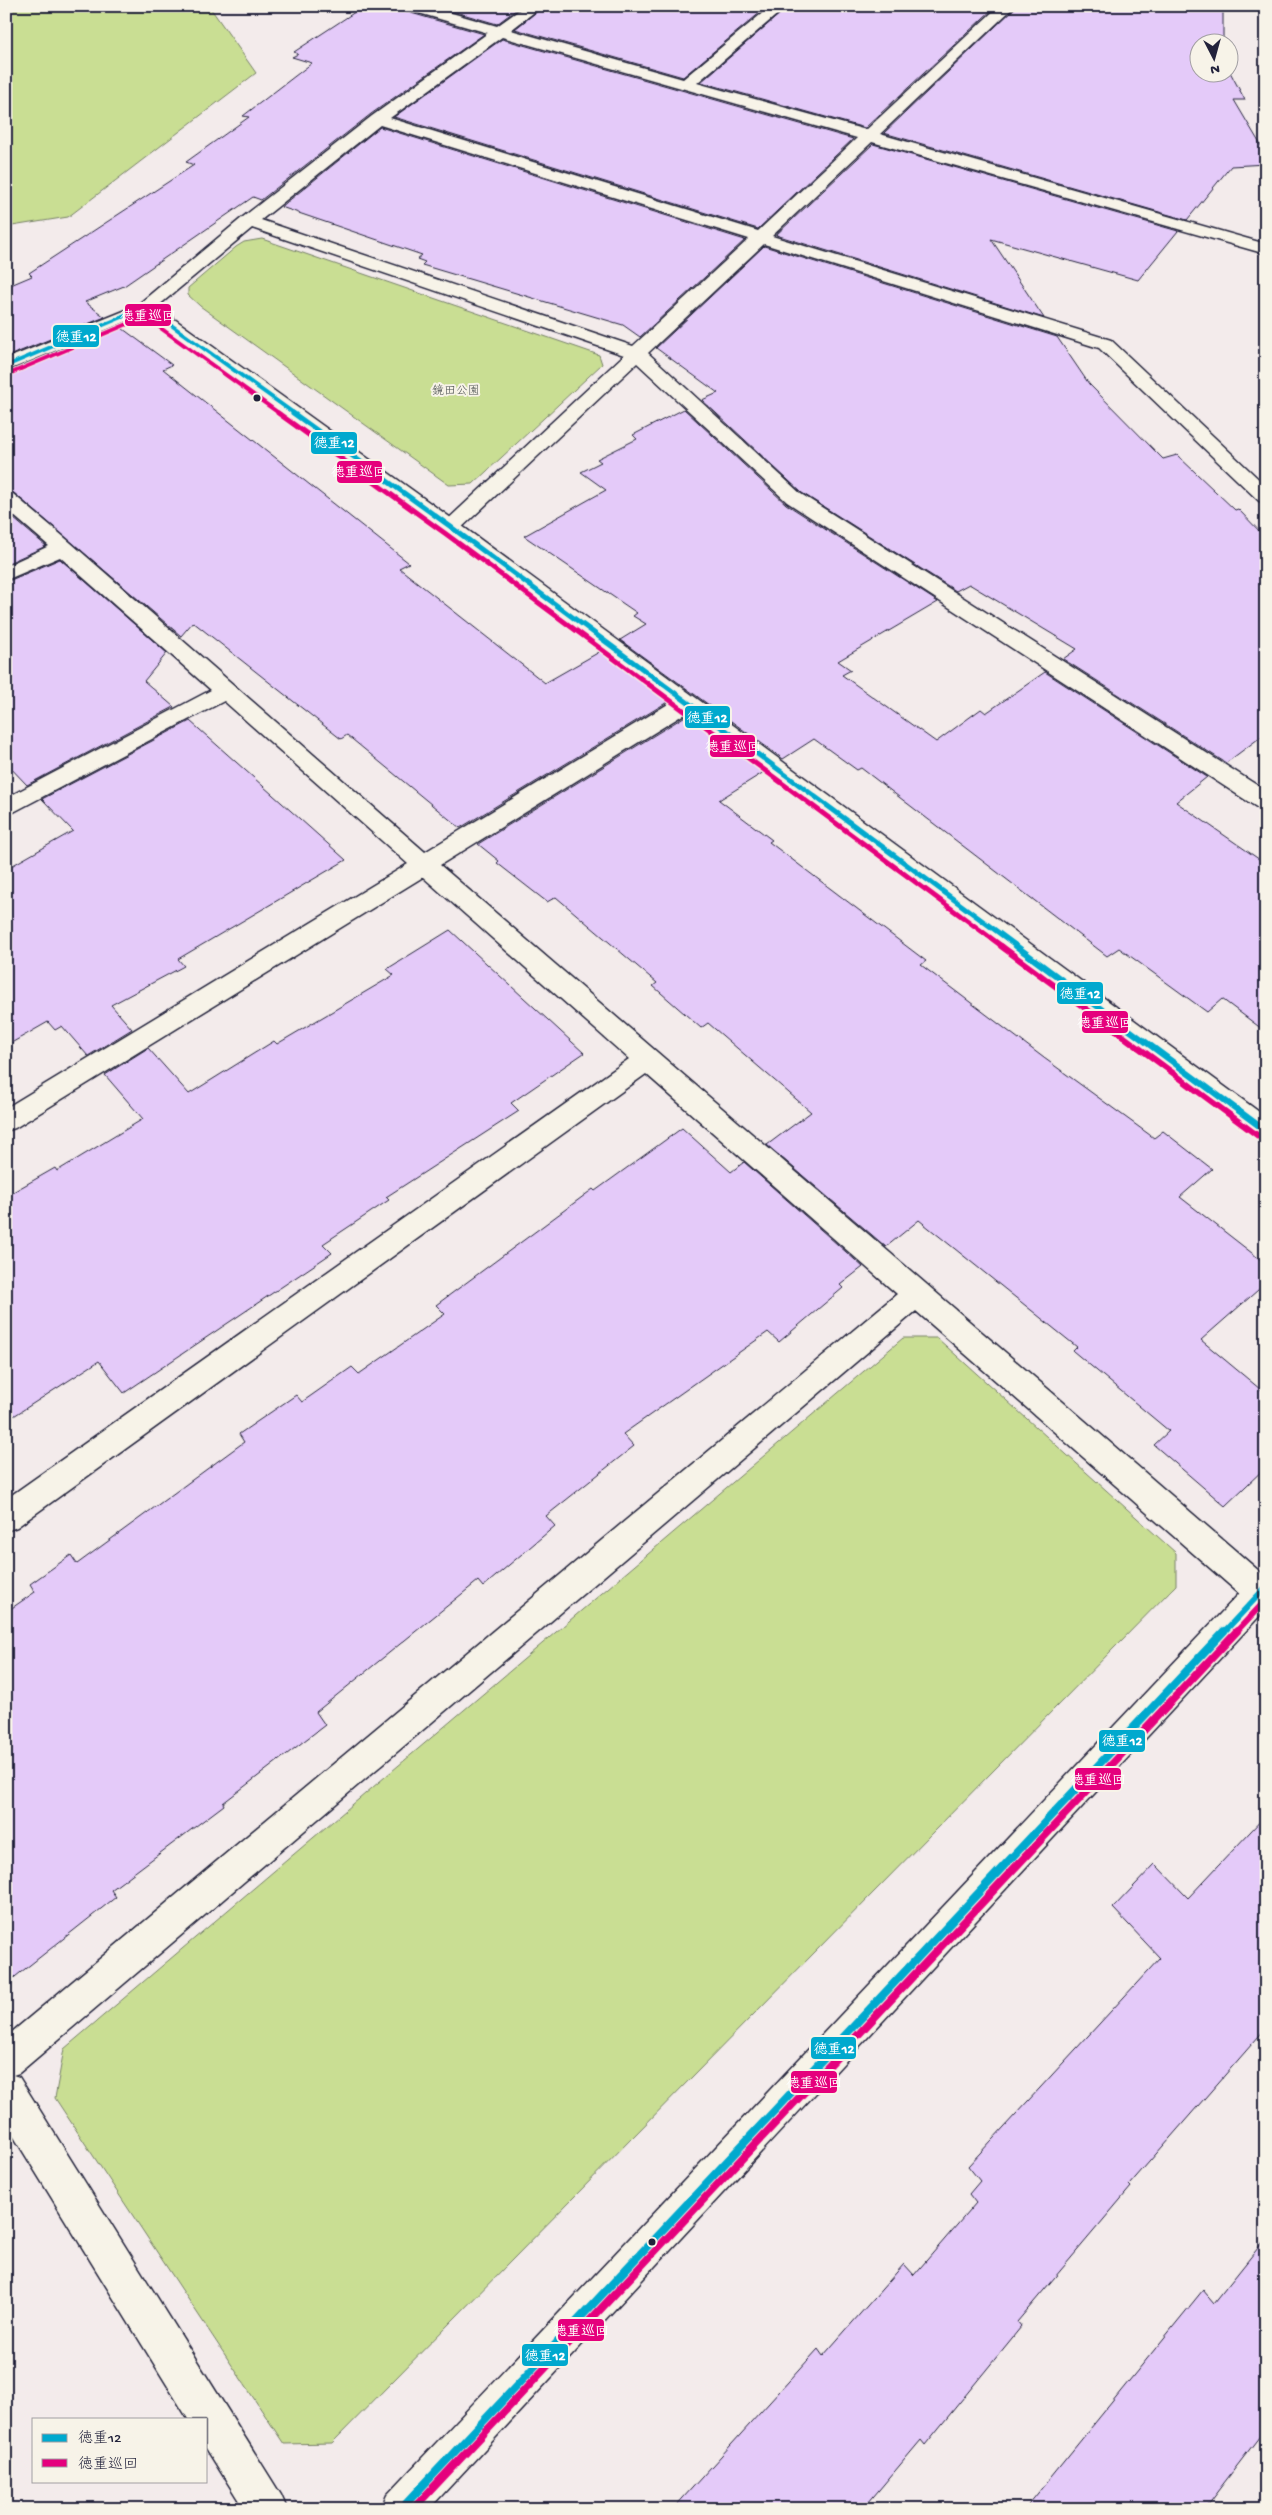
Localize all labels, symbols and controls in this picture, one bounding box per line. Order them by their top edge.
north arrow [1190,32,1240,82]
text: N [1210,60,1221,77]
line badge: 徳重巡回 [124,303,172,327]
text: 徳重巡回 [120,309,176,326]
line badge: 徳重12 [52,324,100,348]
text: 徳重12 [56,330,96,347]
park label: 鏡田公園 [432,384,480,399]
unlabelled marker [252,393,262,403]
line badge: 徳重12 [310,431,358,455]
text: 徳重12 [314,436,354,453]
line badge: 徳重巡回 [336,460,383,484]
text: 徳重巡回 [331,465,387,482]
line badge: 徳重12 [684,705,731,729]
text: 徳重12 [687,711,727,728]
line badge: 徳重巡回 [709,734,756,758]
text: 徳重巡回 [705,740,761,757]
line badge: 徳重12 [1056,981,1104,1005]
text: 徳重12 [1060,987,1100,1004]
line badge: 徳重巡回 [1081,1010,1129,1034]
text: 徳重巡回 [1077,1016,1133,1033]
line badge: 徳重12 [1098,1729,1146,1753]
text: 徳重12 [1102,1734,1142,1751]
line badge: 徳重巡回 [1074,1767,1122,1791]
text: 徳重巡回 [1070,1773,1126,1790]
line badge: 徳重12 [810,2036,857,2060]
text: 徳重12 [814,2042,854,2059]
line badge: 徳重巡回 [790,2070,838,2094]
text: 徳重巡回 [786,2076,842,2093]
unlabelled marker [647,2237,657,2247]
line badge: 徳重巡回 [557,2318,605,2342]
text: 徳重巡回 [553,2324,609,2341]
line badge: 徳重12 [521,2343,569,2367]
text: 徳重12 [525,2349,565,2366]
legend [32,2418,208,2482]
text: 徳重12 [78,2429,121,2448]
text: 徳重巡回 [78,2455,138,2474]

